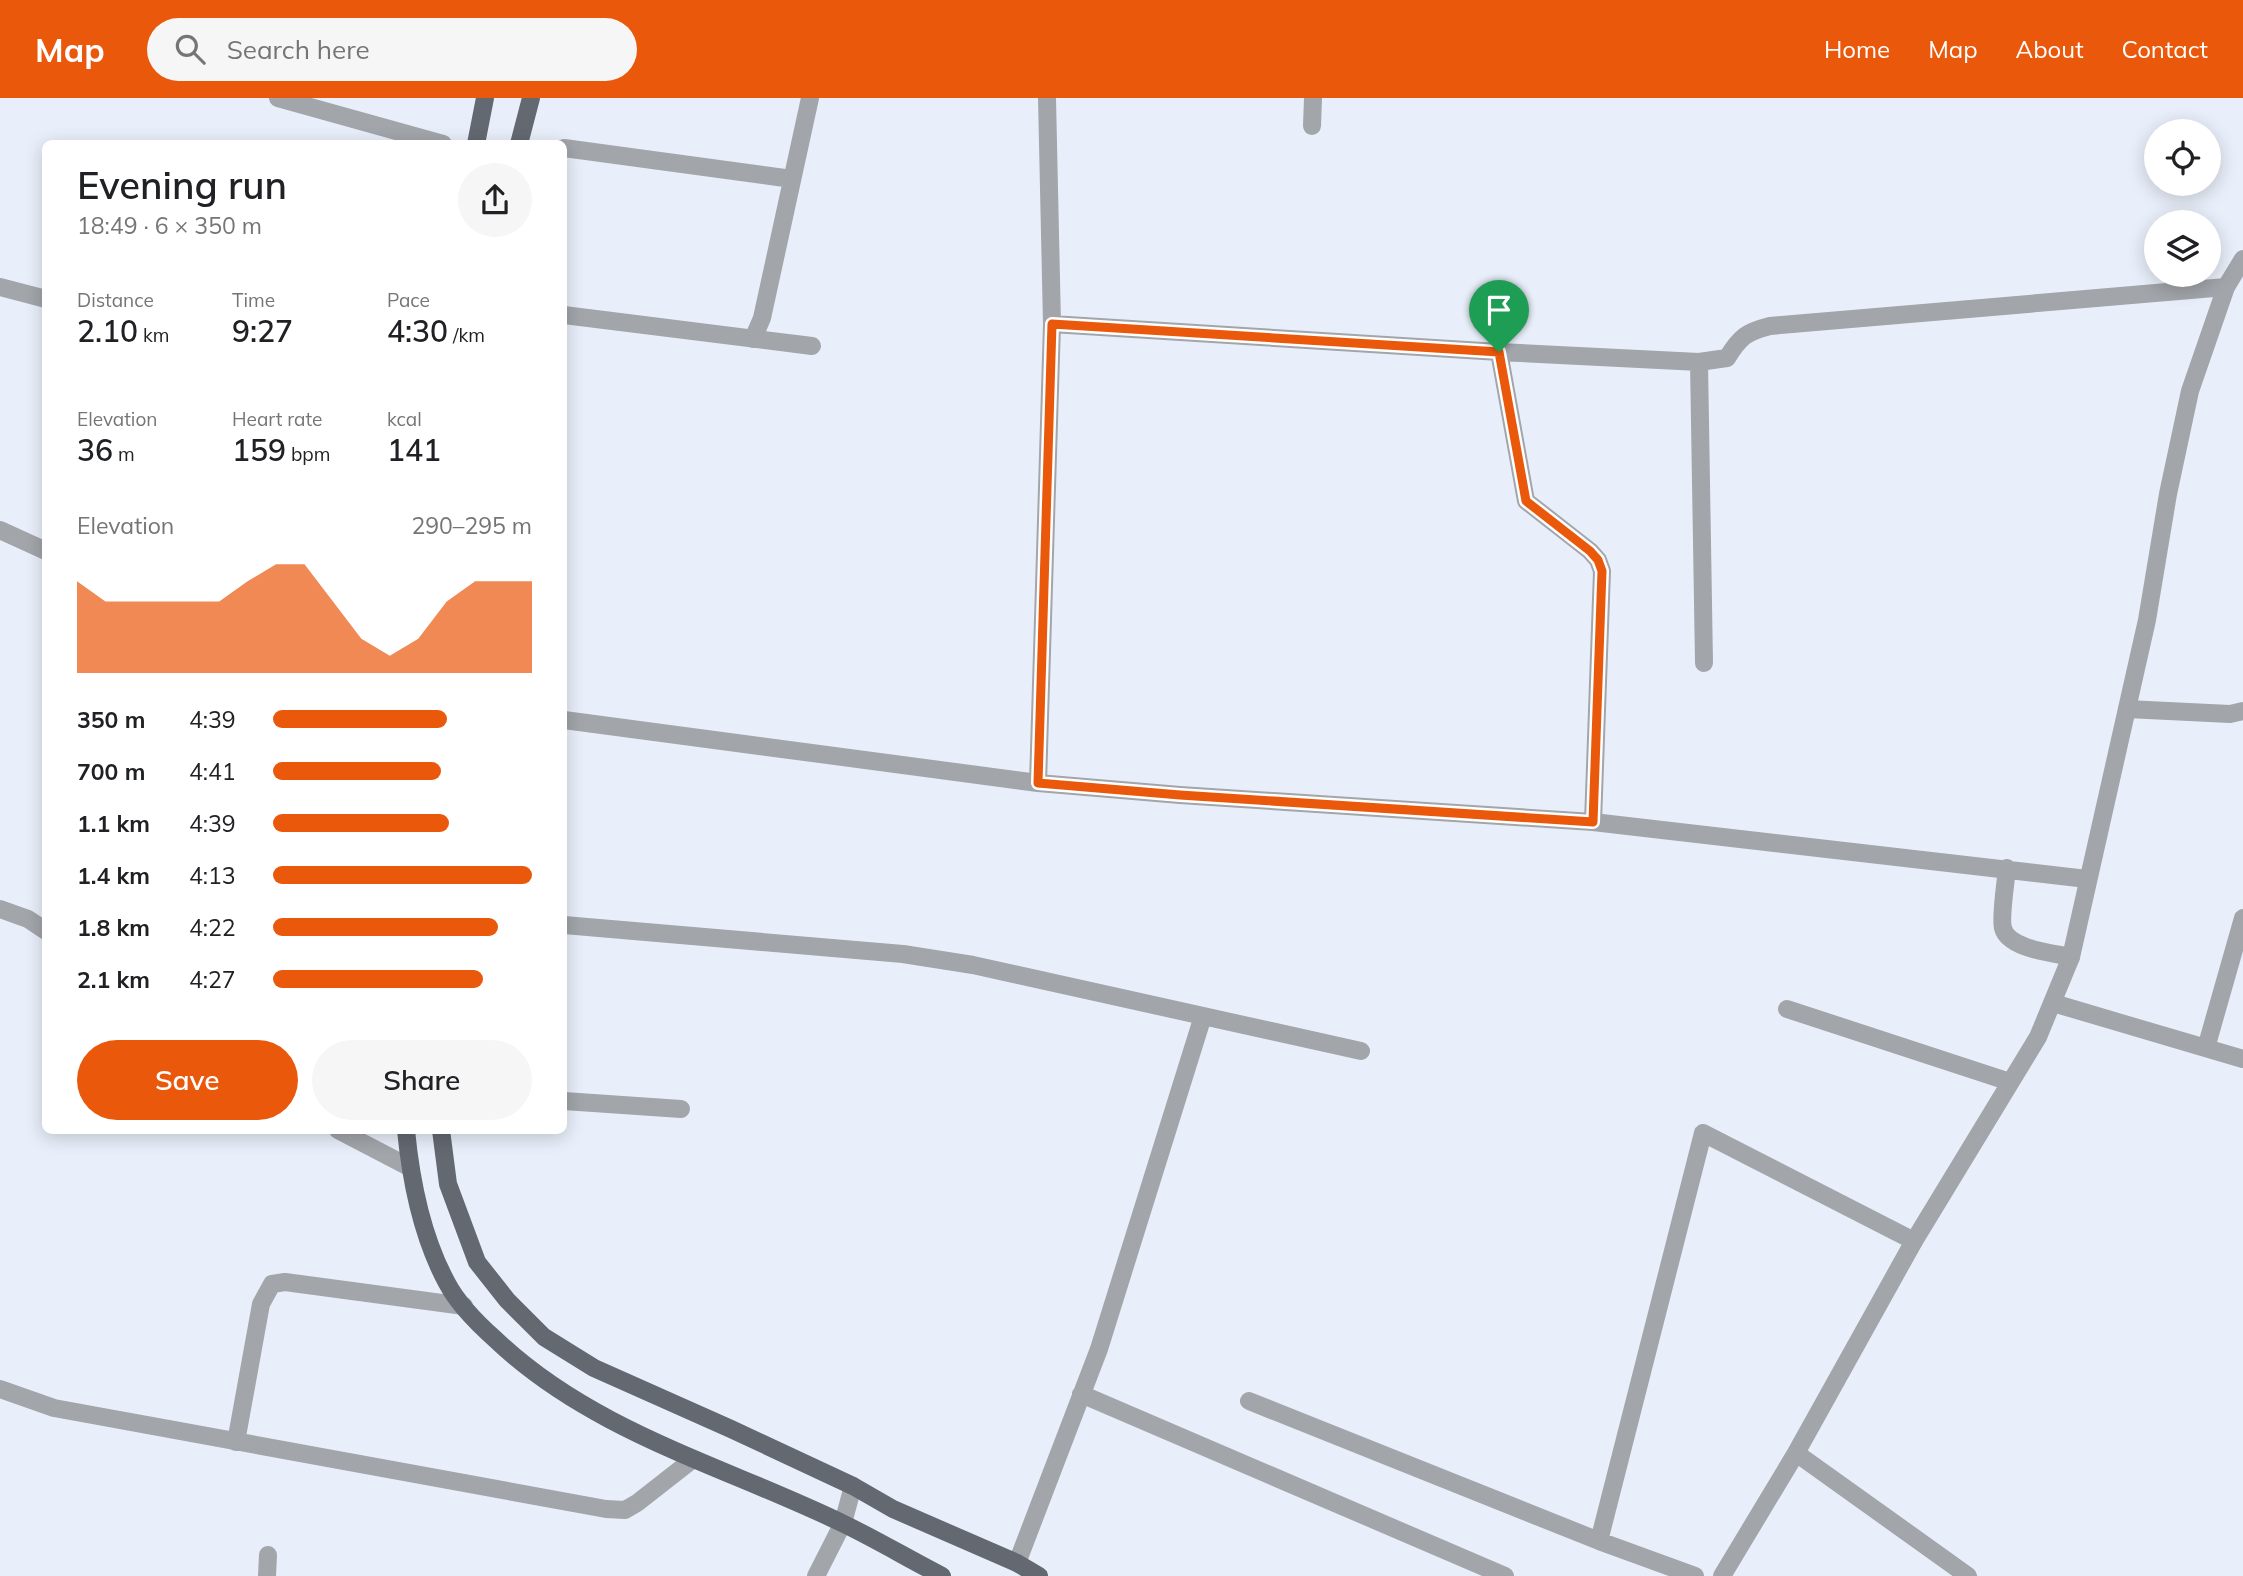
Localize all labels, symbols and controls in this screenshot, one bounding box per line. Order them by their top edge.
search box [147,18,637,81]
text: Map [35,29,105,70]
icon: search [171,30,209,68]
text: Search here [227,33,370,66]
text: Home [1824,34,1890,64]
text: Map [1928,34,1978,64]
text: About [2016,34,2084,64]
text: Contact [2122,34,2208,64]
map controls [2144,119,2221,287]
button: locate [2144,119,2221,196]
text: Evening run [77,161,287,209]
button: share [458,163,532,237]
button: layers [2144,210,2221,287]
text: 18:49 · 6 × 350 m [77,211,262,240]
pin [1469,280,1529,352]
text: Distance [77,288,154,312]
text: Time [232,288,275,312]
text: Pace [387,288,430,312]
icon: arrive [1480,291,1518,329]
text: 2.10 [77,312,138,350]
text: 9:27 [232,312,293,350]
text: 4:30 [387,312,448,350]
text: km [138,323,170,347]
text: /km [448,323,485,347]
text: Elevation [77,407,157,431]
text: Heart rate [232,407,322,431]
text: kcal [387,407,422,431]
text: 36 [77,431,113,469]
text: 159 [232,431,286,469]
text: 141 [387,431,441,469]
text: m [113,442,135,466]
text: bpm [286,442,330,466]
text: Elevation [77,511,174,540]
text: 290–295 m [411,511,532,540]
text: 350 m [77,705,145,734]
text: 4:39 [189,705,236,734]
text: 700 m [77,757,145,786]
text: 4:41 [189,757,236,786]
text: 1.1 km [77,809,150,838]
text: 4:39 [189,809,236,838]
text: 1.4 km [77,861,150,890]
text: 4:13 [189,861,236,890]
text: 1.8 km [77,913,150,942]
text: 4:22 [189,913,236,942]
text: 2.1 km [77,965,150,994]
text: 4:27 [189,965,236,994]
button: Save [77,1040,298,1120]
button: Share [312,1040,532,1120]

